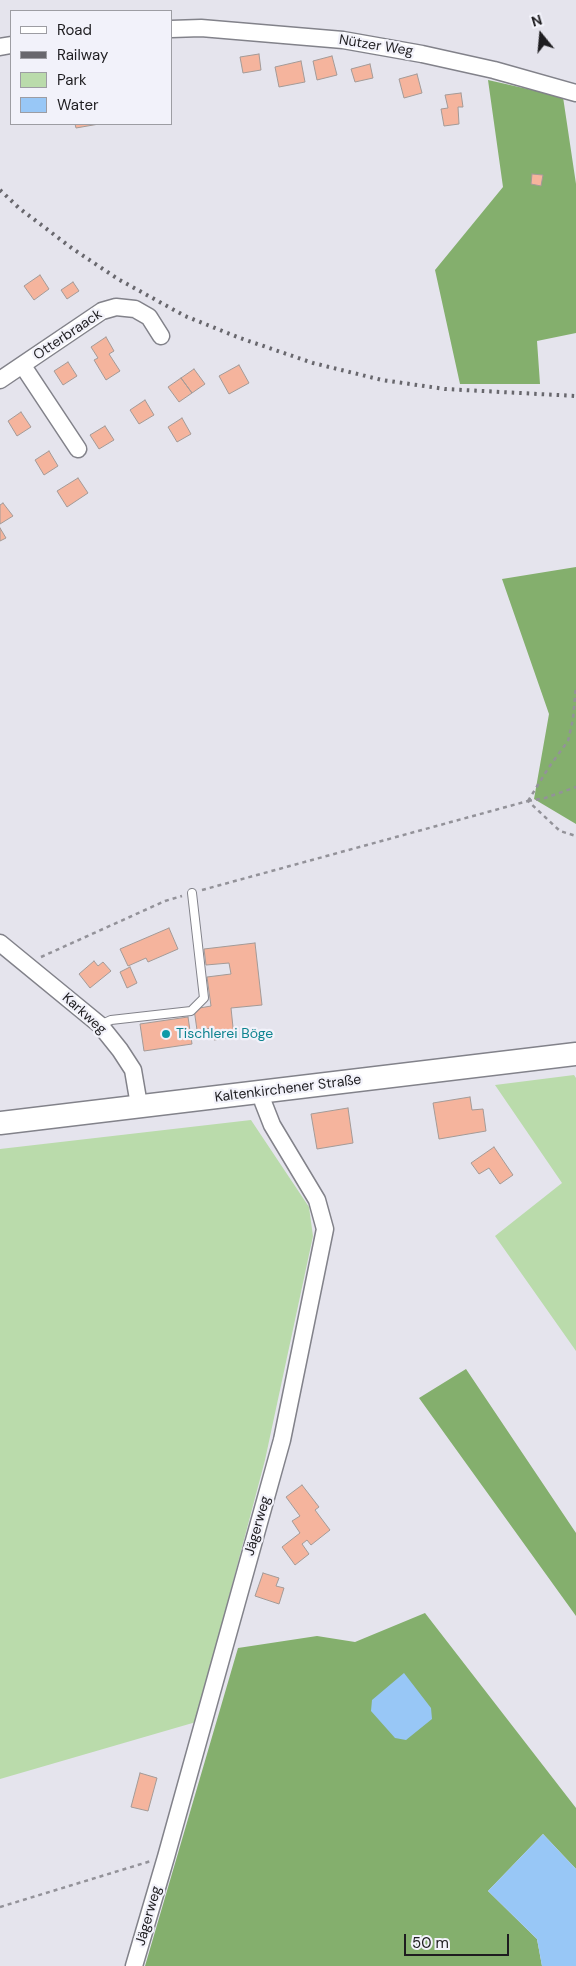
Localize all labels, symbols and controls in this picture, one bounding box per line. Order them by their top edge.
legend [10,10,172,125]
north arrow [516,10,566,60]
text: N [529,11,544,31]
text: Road [57,20,92,40]
street label: Nützer Weg [338,32,414,60]
text: Railway [57,45,108,65]
text: Park [57,70,87,90]
text: Water [57,95,98,115]
street label: Otterbraack [31,306,105,364]
street label: Karkweg [58,990,110,1038]
place label: Tischlerei Böge [176,1026,273,1042]
marker: Tischlerei Böge [160,1028,172,1040]
street label: Kaltenkirchener Straße [214,1072,362,1106]
street label: Jägerweg [241,1494,275,1558]
street label: Jägerweg [132,1884,166,1948]
scale bar [406,1924,511,1956]
text: 50 m [412,1933,449,1953]

